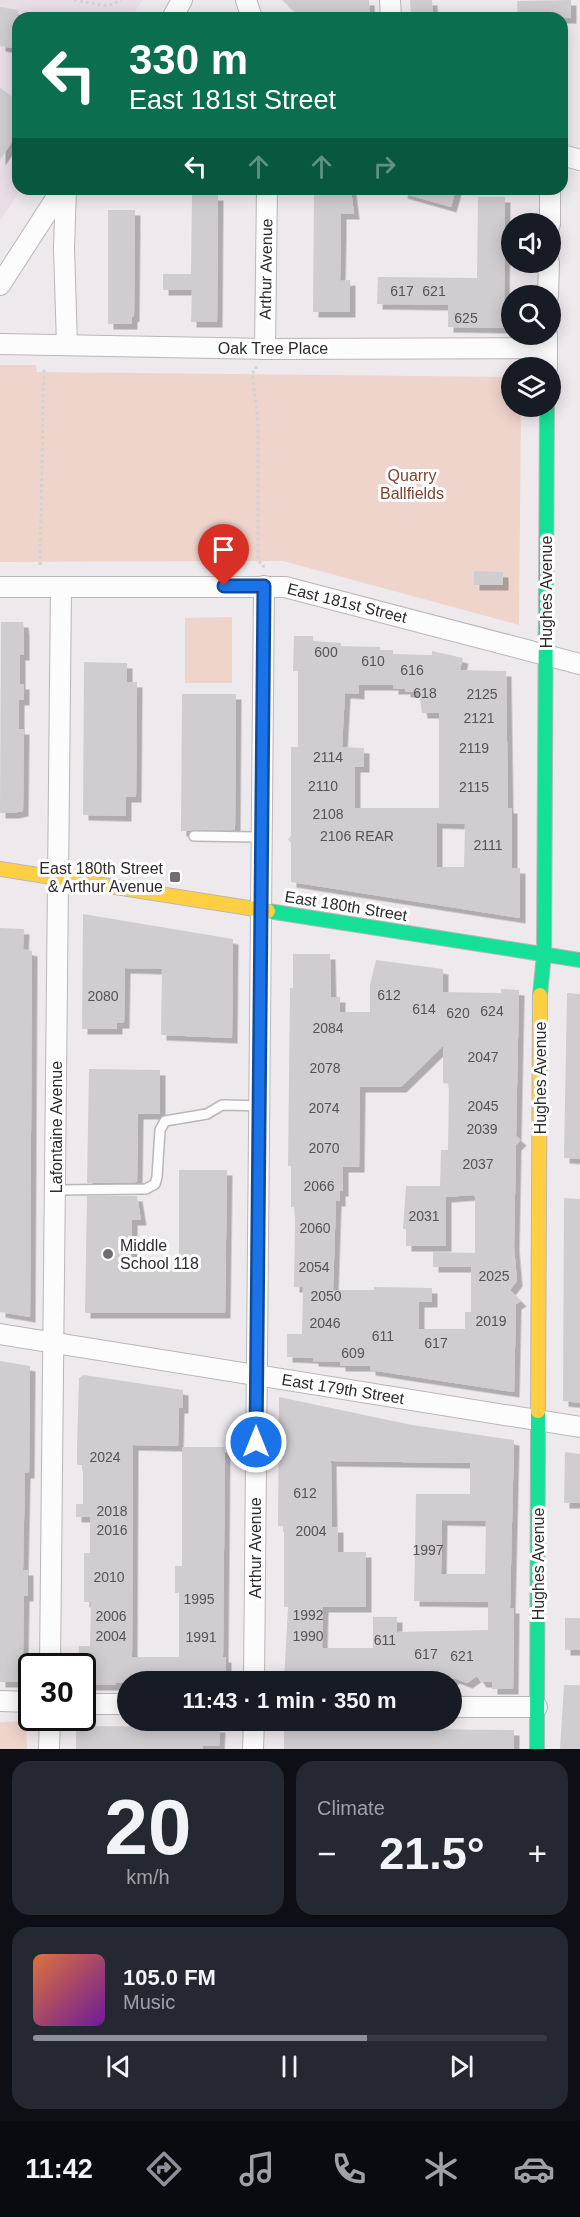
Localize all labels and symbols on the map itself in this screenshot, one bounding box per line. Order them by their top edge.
street label: Arthur Avenue [257,218,275,320]
house number: 617 [390,283,414,299]
house number: 621 [422,283,446,299]
house number: 625 [454,310,478,326]
street label: Oak Tree Place [218,340,328,357]
park label: Quarry Ballfields [380,467,444,502]
pin [198,524,249,586]
street label: Hughes Avenue [538,536,555,648]
street label: East 181st Street [285,580,409,626]
house number: 600 [314,644,338,660]
house number: 610 [361,653,385,669]
house number: 616 [400,662,424,678]
house number: 618 [413,685,437,701]
house number: 2125 [466,686,498,702]
house number: 2121 [463,710,495,726]
house number: 2119 [459,740,489,756]
house number: 2114 [313,749,343,765]
house number: 2110 [308,778,338,794]
house number: 2115 [459,779,489,795]
house number: 2108 [312,806,344,822]
house number: 2106 REAR [320,828,394,844]
house number: 2111 [473,837,503,853]
place label: East 180th Street & Arthur Avenue [39,860,164,895]
marker: East 180th Street & Arthur Avenue [168,870,182,884]
street label: East 180th Street [284,888,409,924]
house number: 612 [377,987,401,1003]
house number: 2080 [87,988,119,1004]
house number: 614 [412,1001,436,1017]
house number: 624 [480,1003,504,1019]
house number: 620 [446,1005,470,1021]
house number: 2084 [312,1020,344,1036]
street label: Hughes Avenue [532,1022,549,1134]
house number: 2047 [467,1049,499,1065]
house number: 2078 [309,1060,341,1076]
street label: Lafontaine Avenue [48,1061,65,1193]
house number: 2045 [467,1098,499,1114]
house number: 2074 [308,1100,340,1116]
house number: 2039 [466,1121,498,1137]
house number: 2070 [308,1140,340,1156]
house number: 2037 [462,1156,494,1172]
house number: 2066 [303,1178,335,1194]
house number: 2031 [408,1208,440,1224]
house number: 2060 [299,1220,331,1236]
place label: Middle School 118 [120,1237,199,1272]
marker: Middle School 118 [101,1247,115,1261]
house number: 2054 [298,1259,330,1275]
house number: 2025 [478,1268,510,1284]
house number: 2050 [310,1288,342,1304]
house number: 2019 [475,1313,507,1329]
house number: 2046 [309,1315,341,1331]
house number: 611 [372,1328,394,1344]
house number: 617 [424,1335,448,1351]
house number: 609 [341,1345,365,1361]
street label: East 179th Street [281,1371,406,1407]
position arrow [224,1410,288,1474]
house number: 2024 [89,1449,121,1465]
house number: 612 [293,1485,317,1501]
street label: Arthur Avenue [247,1497,264,1599]
house number: 2018 [96,1503,128,1519]
street label: Hughes Avenue [530,1508,547,1620]
house number: 2016 [96,1522,128,1538]
house number: 2004 [295,1523,327,1539]
house number: 1997 [412,1542,444,1558]
house number: 2010 [93,1569,125,1585]
house number: 1995 [183,1591,215,1607]
house number: 1992 [292,1607,324,1623]
house number: 2006 [95,1608,127,1624]
house number: 2004 [95,1628,127,1644]
house number: 1990 [292,1628,324,1644]
house number: 1991 [185,1629,217,1645]
house number: 611 [374,1632,396,1648]
house number: 617 [414,1646,438,1662]
house number: 621 [450,1648,474,1664]
speed limit sign: 30 [18,1653,96,1731]

